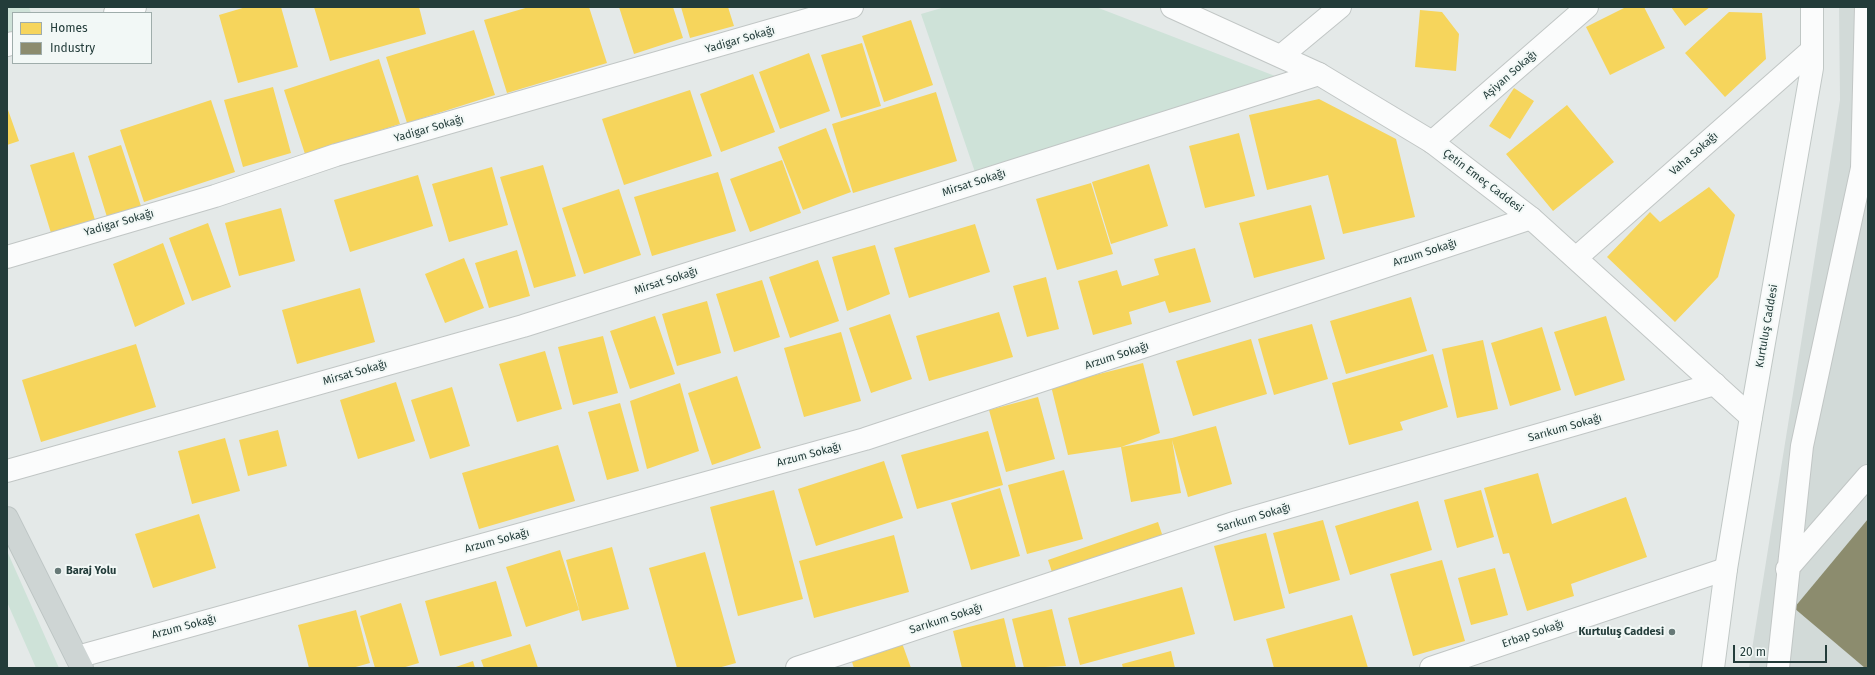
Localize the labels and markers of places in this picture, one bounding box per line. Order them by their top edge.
place label: Baraj Yolu [66,564,116,578]
marker: Baraj Yolu [53,566,63,576]
place label: Kurtuluş Caddesi [1579,625,1664,639]
marker: Kurtuluş Caddesi [1667,627,1677,637]

